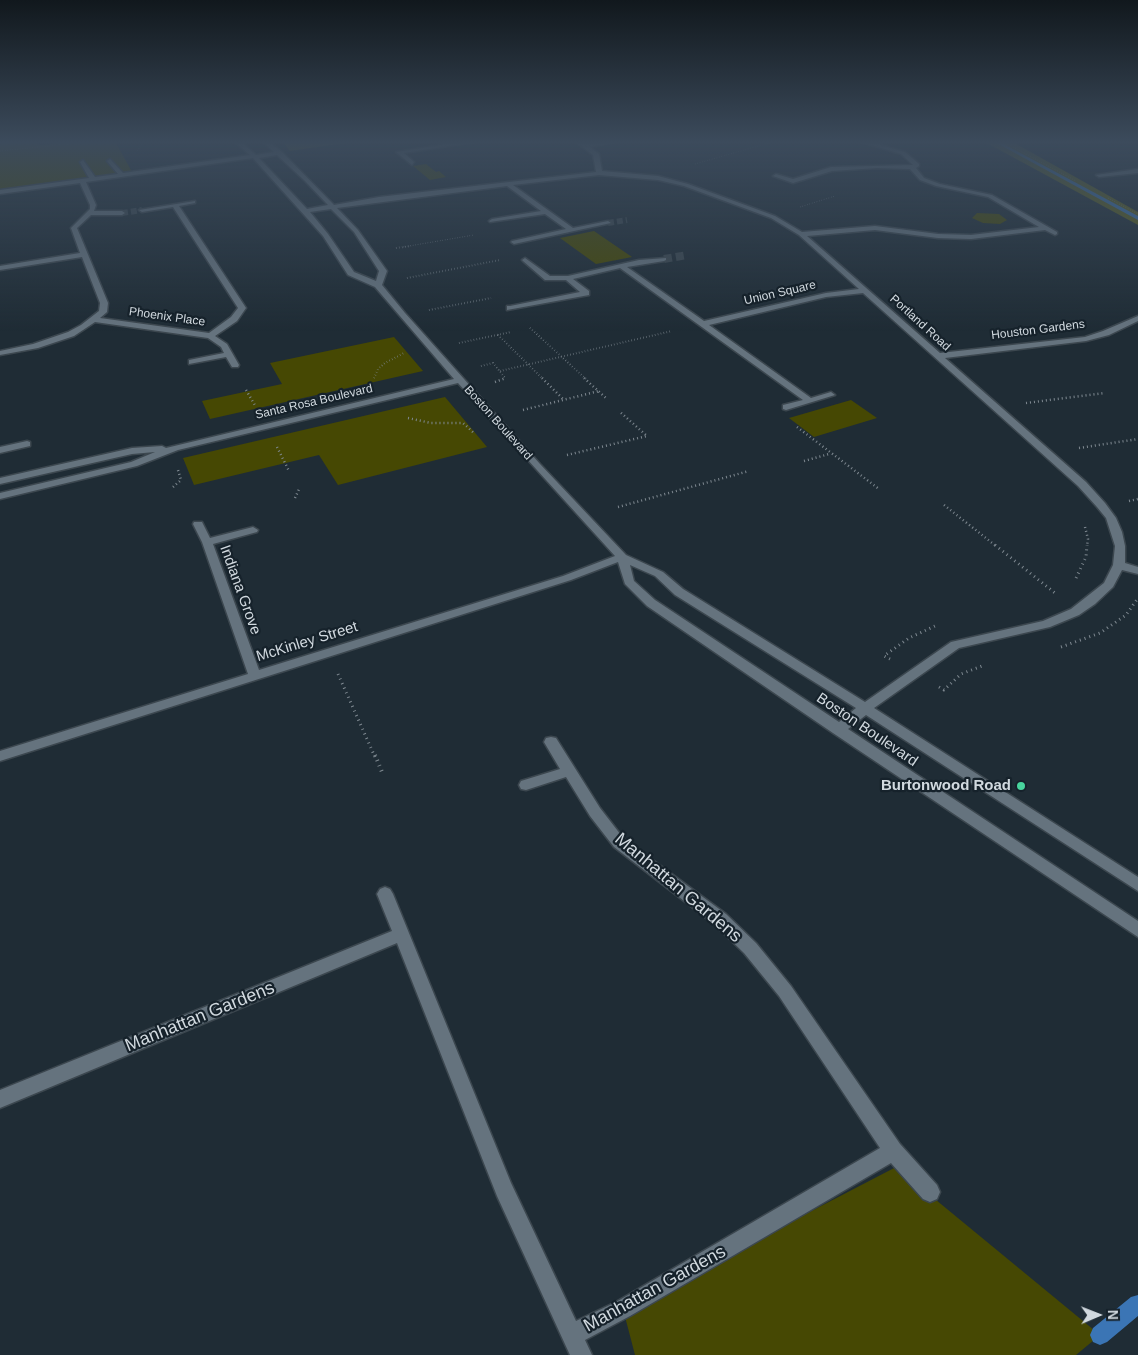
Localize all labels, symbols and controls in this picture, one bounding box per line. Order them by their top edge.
street label: Union Square [743,278,817,308]
street label: Portland Road [887,292,953,354]
street label: Phoenix Place [128,305,206,329]
street label: Houston Gardens [990,317,1086,343]
street label: Santa Rosa Boulevard [254,381,374,423]
street label: Boston Boulevard [461,383,535,463]
street label: Indiana Grove [215,543,265,637]
street label: McKinley Street [254,618,360,666]
street label: Boston Boulevard [813,689,921,771]
place label: Burtonwood Road [881,777,1011,795]
marker: Burtonwood Road [1015,780,1027,792]
street label: Manhattan Gardens [610,829,746,947]
street label: Manhattan Gardens [122,977,278,1057]
street label: Manhattan Gardens [580,1241,730,1337]
north arrow [1073,1290,1123,1340]
text: N [1105,1310,1121,1320]

